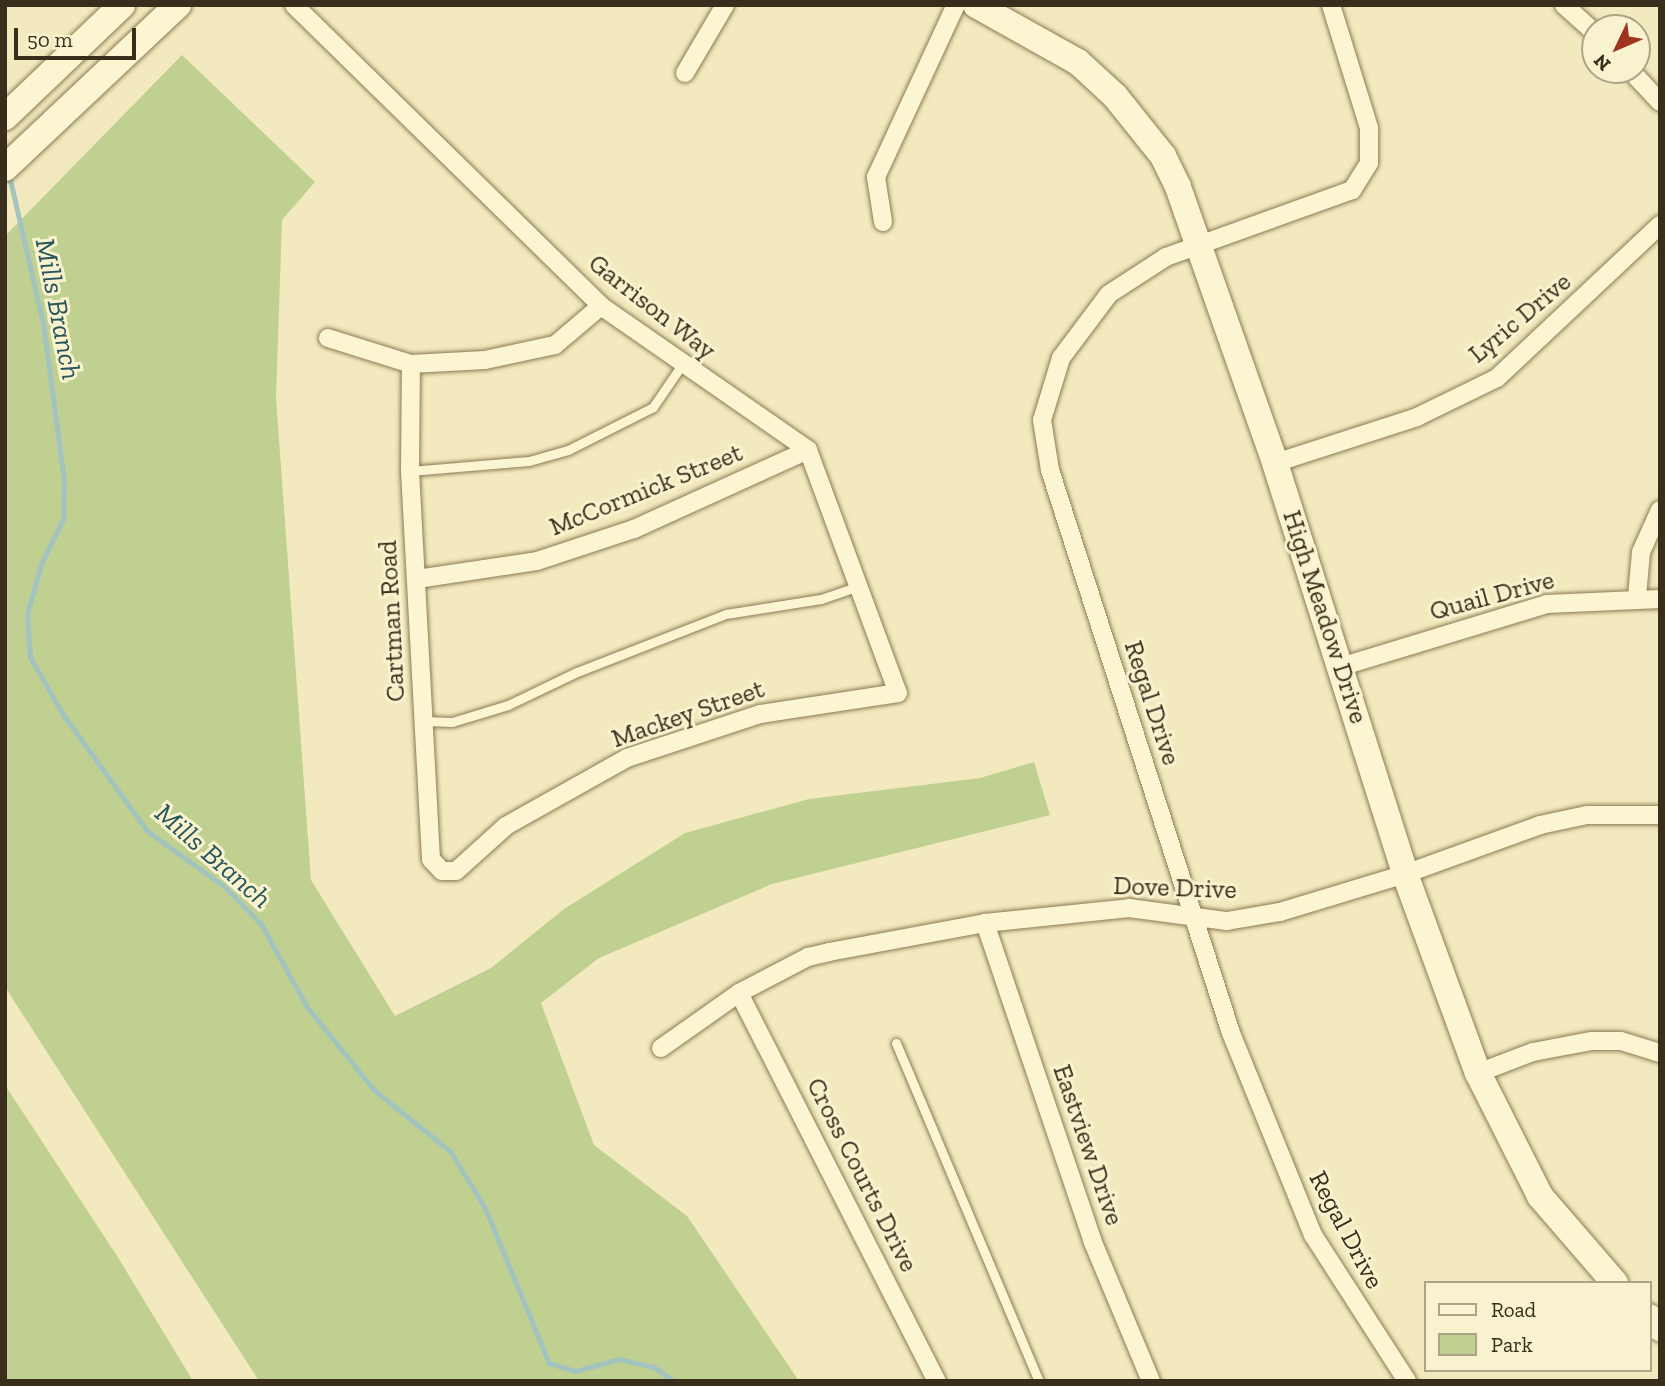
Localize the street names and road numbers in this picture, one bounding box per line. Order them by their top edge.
street label: Garrison Way [582,247,722,367]
street label: Lyric Drive [1463,266,1577,370]
street label: McCormick Street [545,437,747,543]
street label: High Meadow Drive [1276,506,1374,728]
street label: Cartman Road [372,539,412,703]
street label: Quail Drive [1426,564,1558,628]
street label: Regal Drive [1117,637,1187,769]
street label: Mackey Street [607,673,769,755]
street label: Dove Drive [1113,870,1237,906]
street label: Eastview Drive [1046,1060,1130,1230]
street label: Cross Courts Drive [800,1073,924,1277]
street label: Regal Drive [1302,1166,1390,1294]

